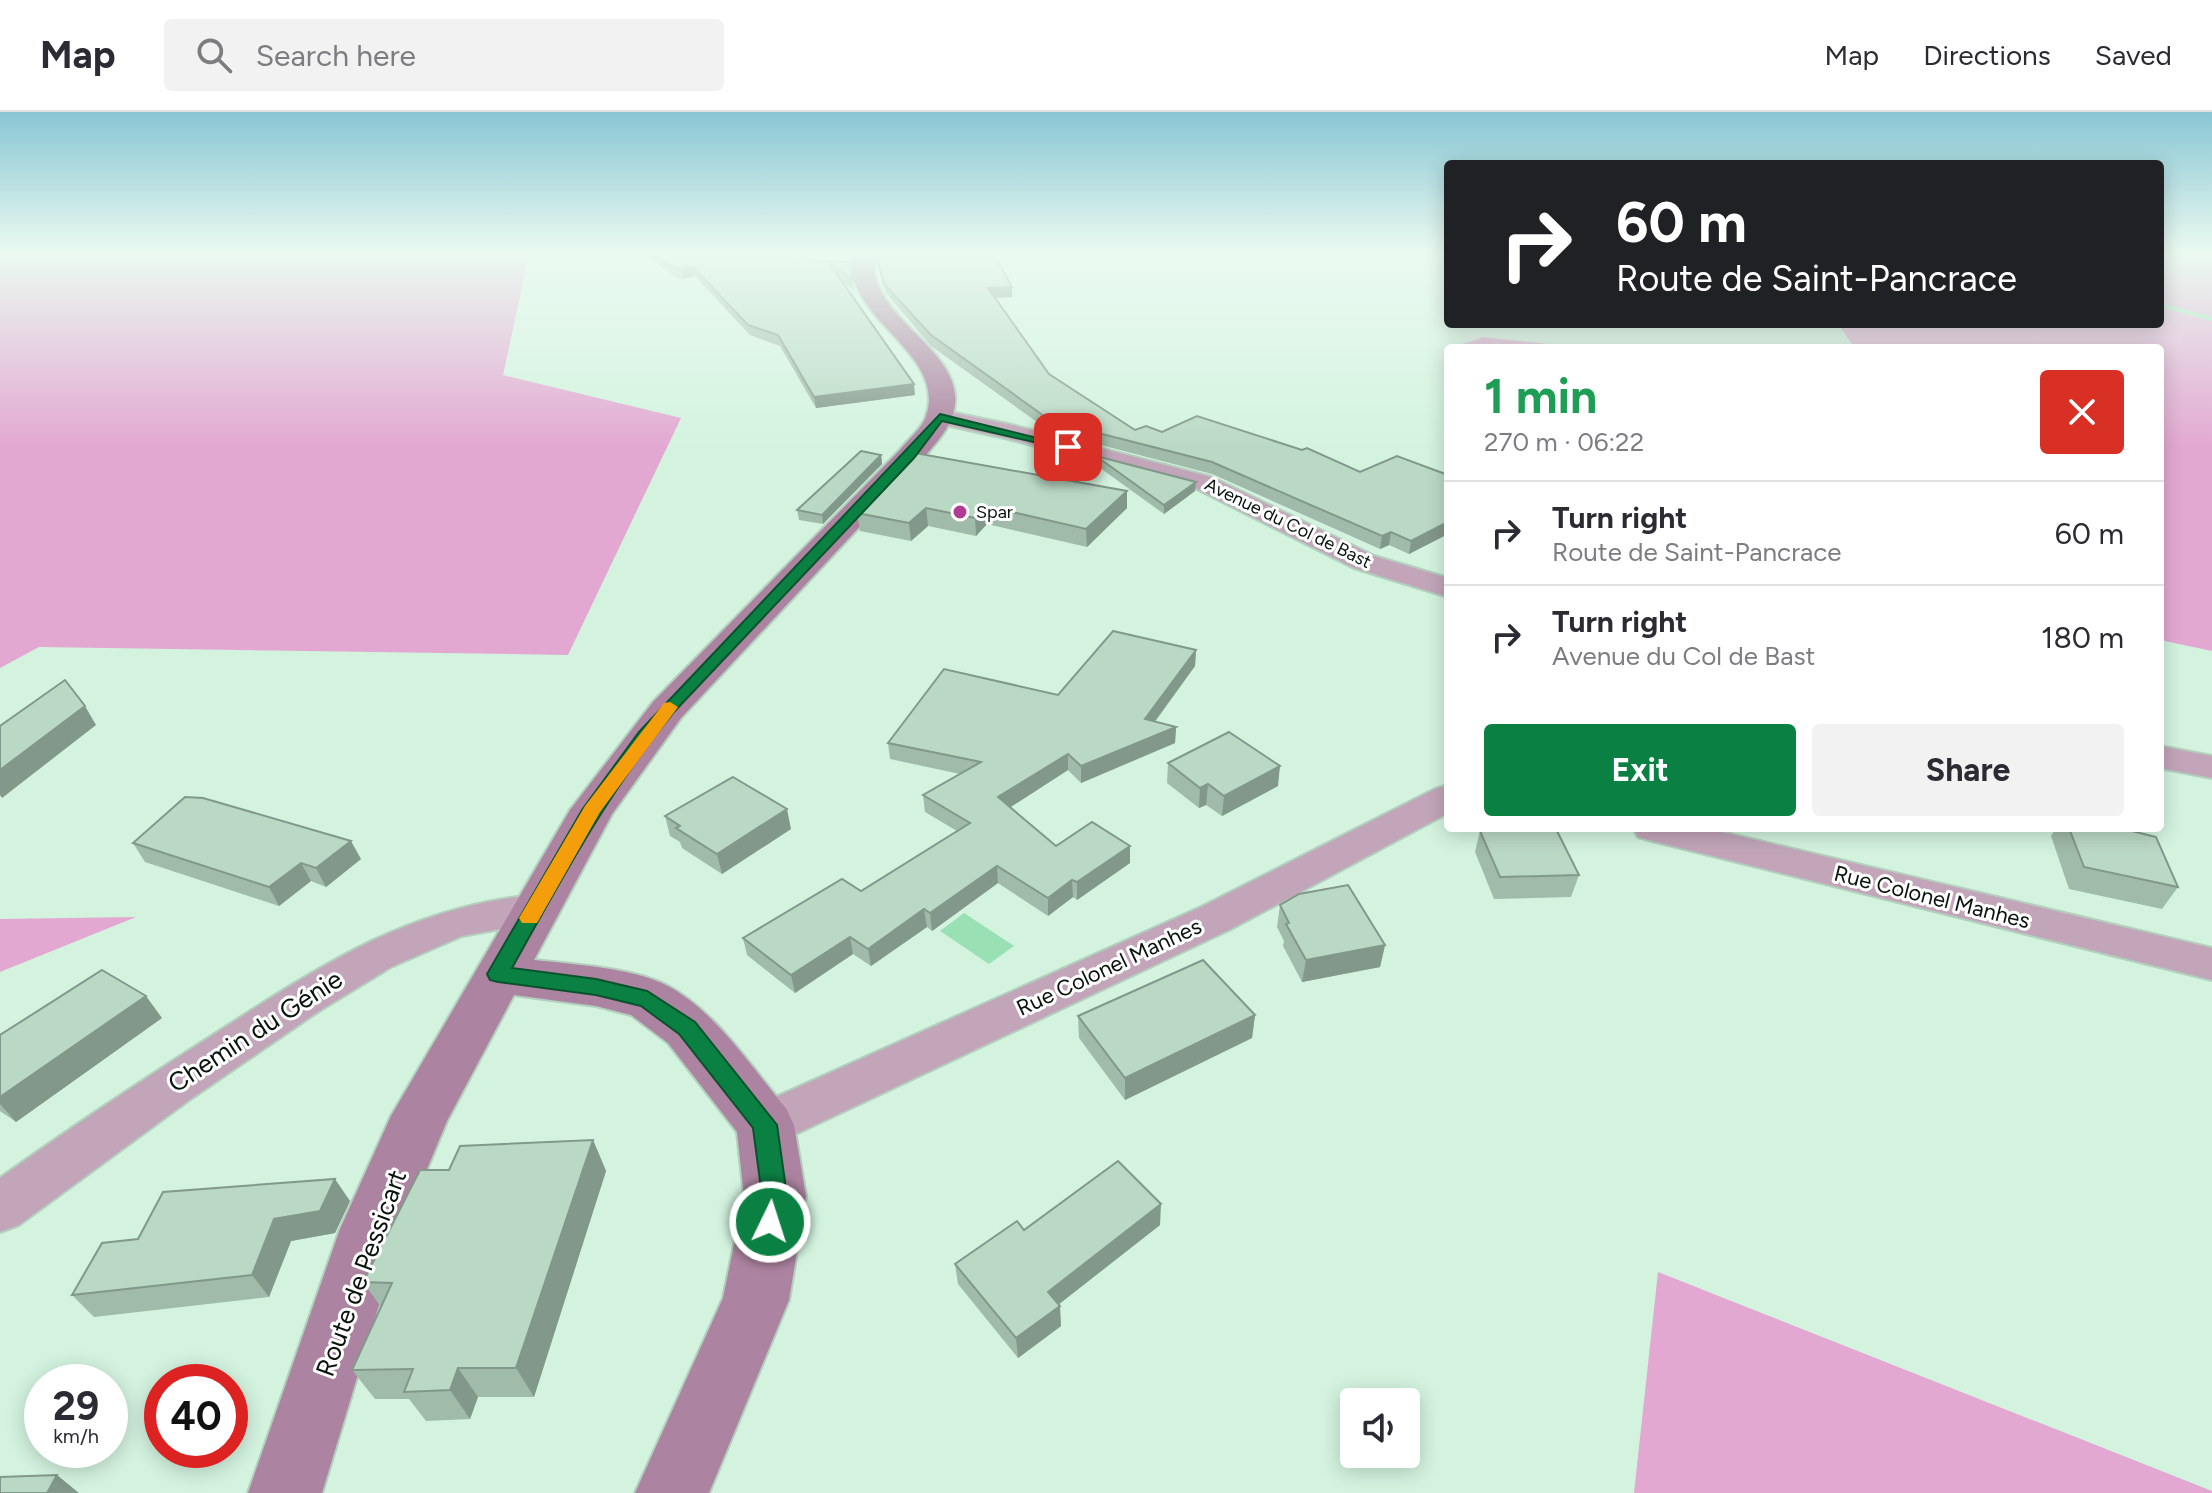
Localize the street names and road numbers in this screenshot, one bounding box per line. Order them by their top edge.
street label: Avenue du Col de Bast [1201,473,1375,573]
street label: Rue Colonel Manhes [1831,860,2033,934]
street label: Rue Colonel Manhes [1012,912,1206,1022]
street label: Chemin du Génie [162,963,348,1099]
street label: Route de Pessicart [309,1165,413,1381]

